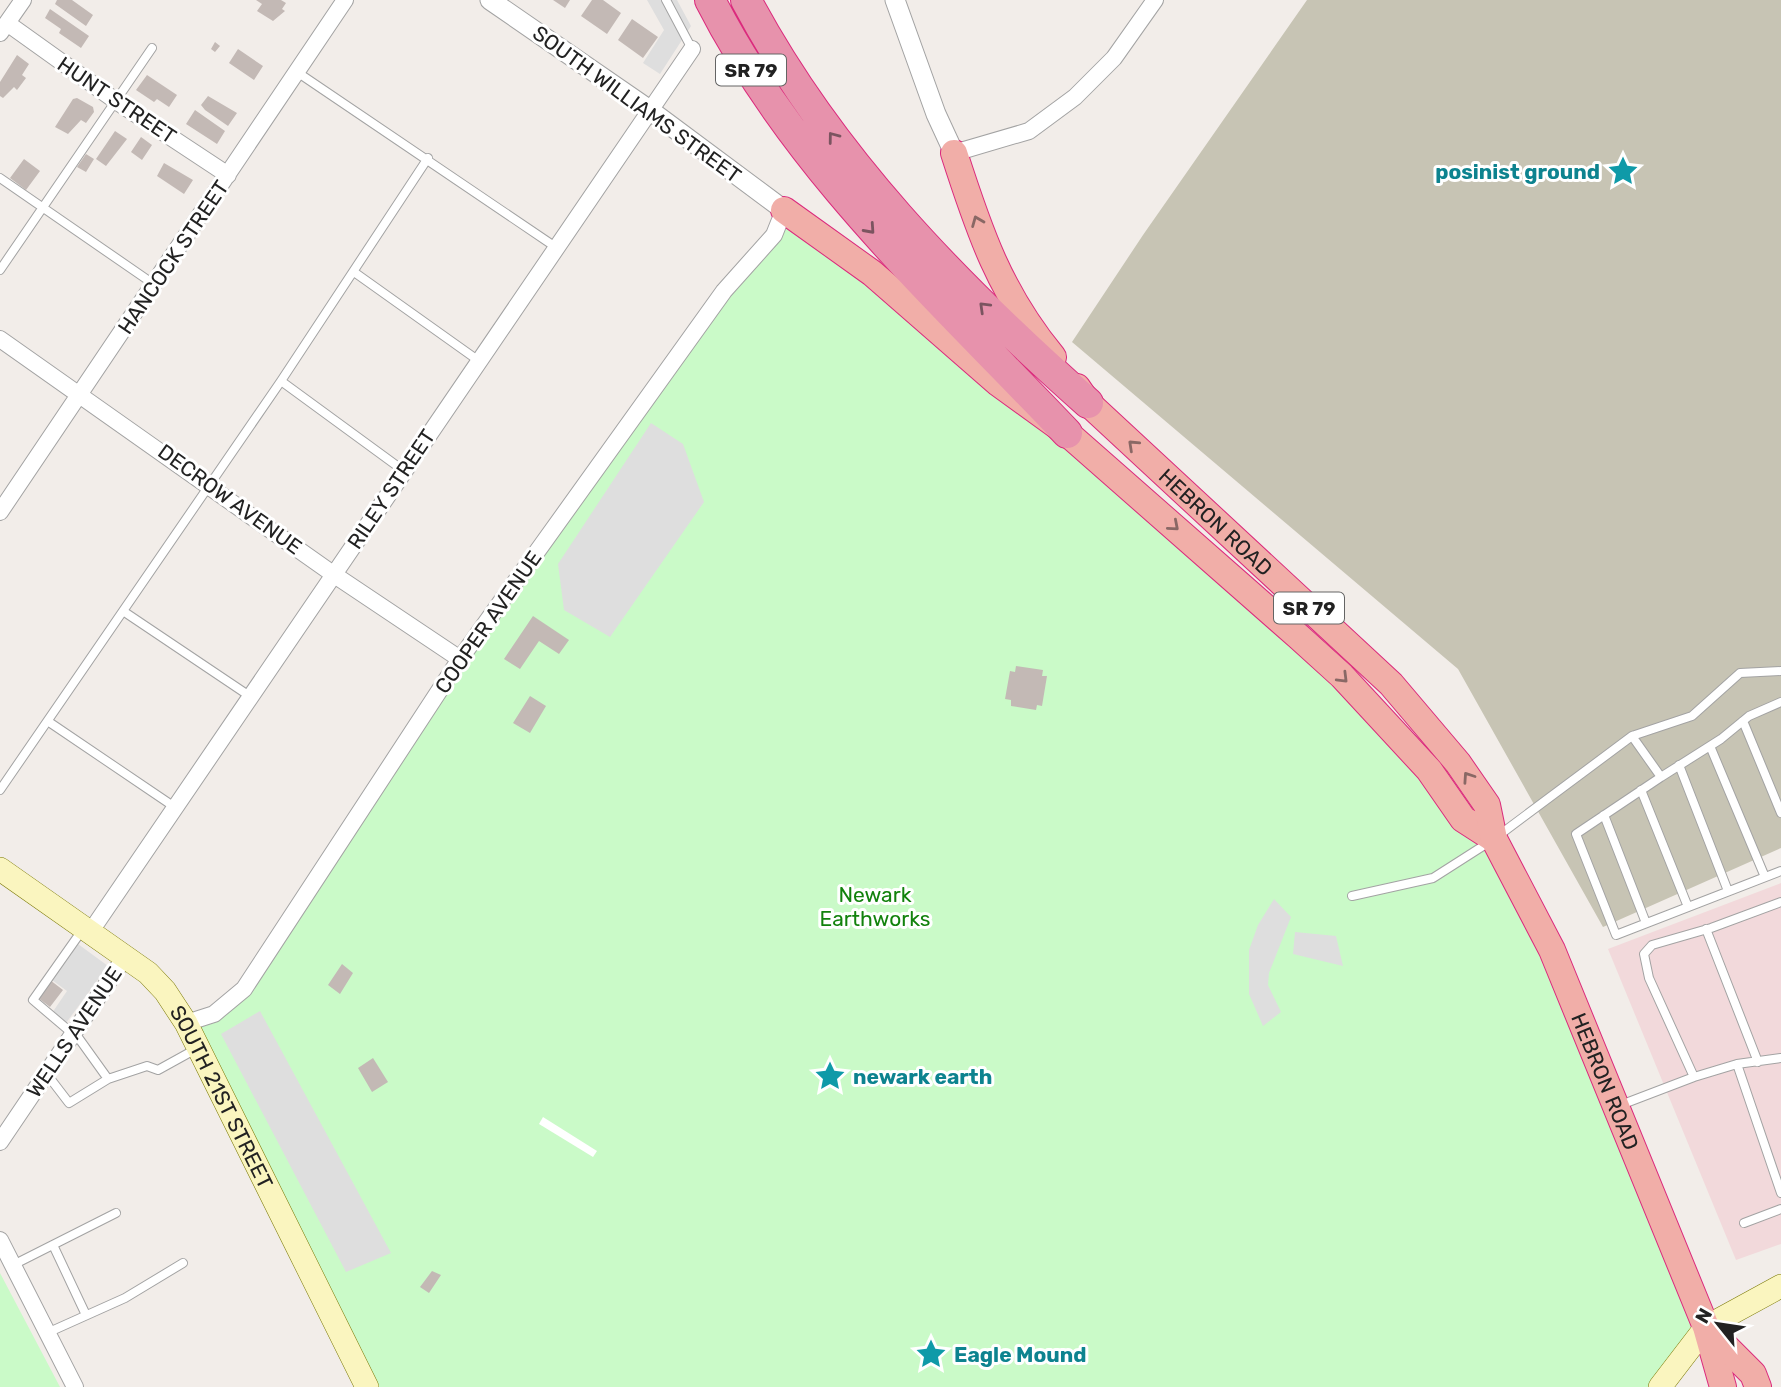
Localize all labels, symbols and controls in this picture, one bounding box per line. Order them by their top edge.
street label: SOUTH WILLIAMS STREET [528,20,746,188]
street label: HUNT STREET [53,51,181,149]
road number: SR 79 [716,54,786,86]
one-way arrow [829,133,842,145]
place icon: posinist ground [1606,154,1640,188]
place label: posinist ground [1435,159,1600,184]
street label: HANCOCK STREET [112,175,234,339]
one-way arrow [971,216,985,228]
one-way arrow [862,221,875,234]
one-way arrow [980,302,993,315]
street label: RILEY STREET [342,425,440,553]
street label: DECROW AVENUE [153,438,307,560]
one-way arrow [1128,441,1141,454]
street label: HEBRON ROAD [1154,463,1278,580]
one-way arrow [1165,518,1178,530]
street label: COOPER AVENUE [429,546,547,698]
road number: SR 79 [1274,593,1344,624]
one-way arrow [1335,669,1348,682]
one-way arrow [1464,772,1476,785]
park label: Newark Earthworks [819,882,931,931]
street label: WELLS AVENUE [21,962,127,1102]
street label: SOUTH 21ST STREET [165,1000,279,1192]
street label: HEBRON ROAD [1566,1009,1645,1153]
place icon: newark earth [813,1059,847,1093]
place label: newark earth [853,1064,992,1089]
north arrow [1683,1289,1753,1359]
text: N [1690,1304,1717,1327]
place icon: Eagle Mound [914,1337,948,1371]
place label: Eagle Mound [954,1342,1087,1367]

